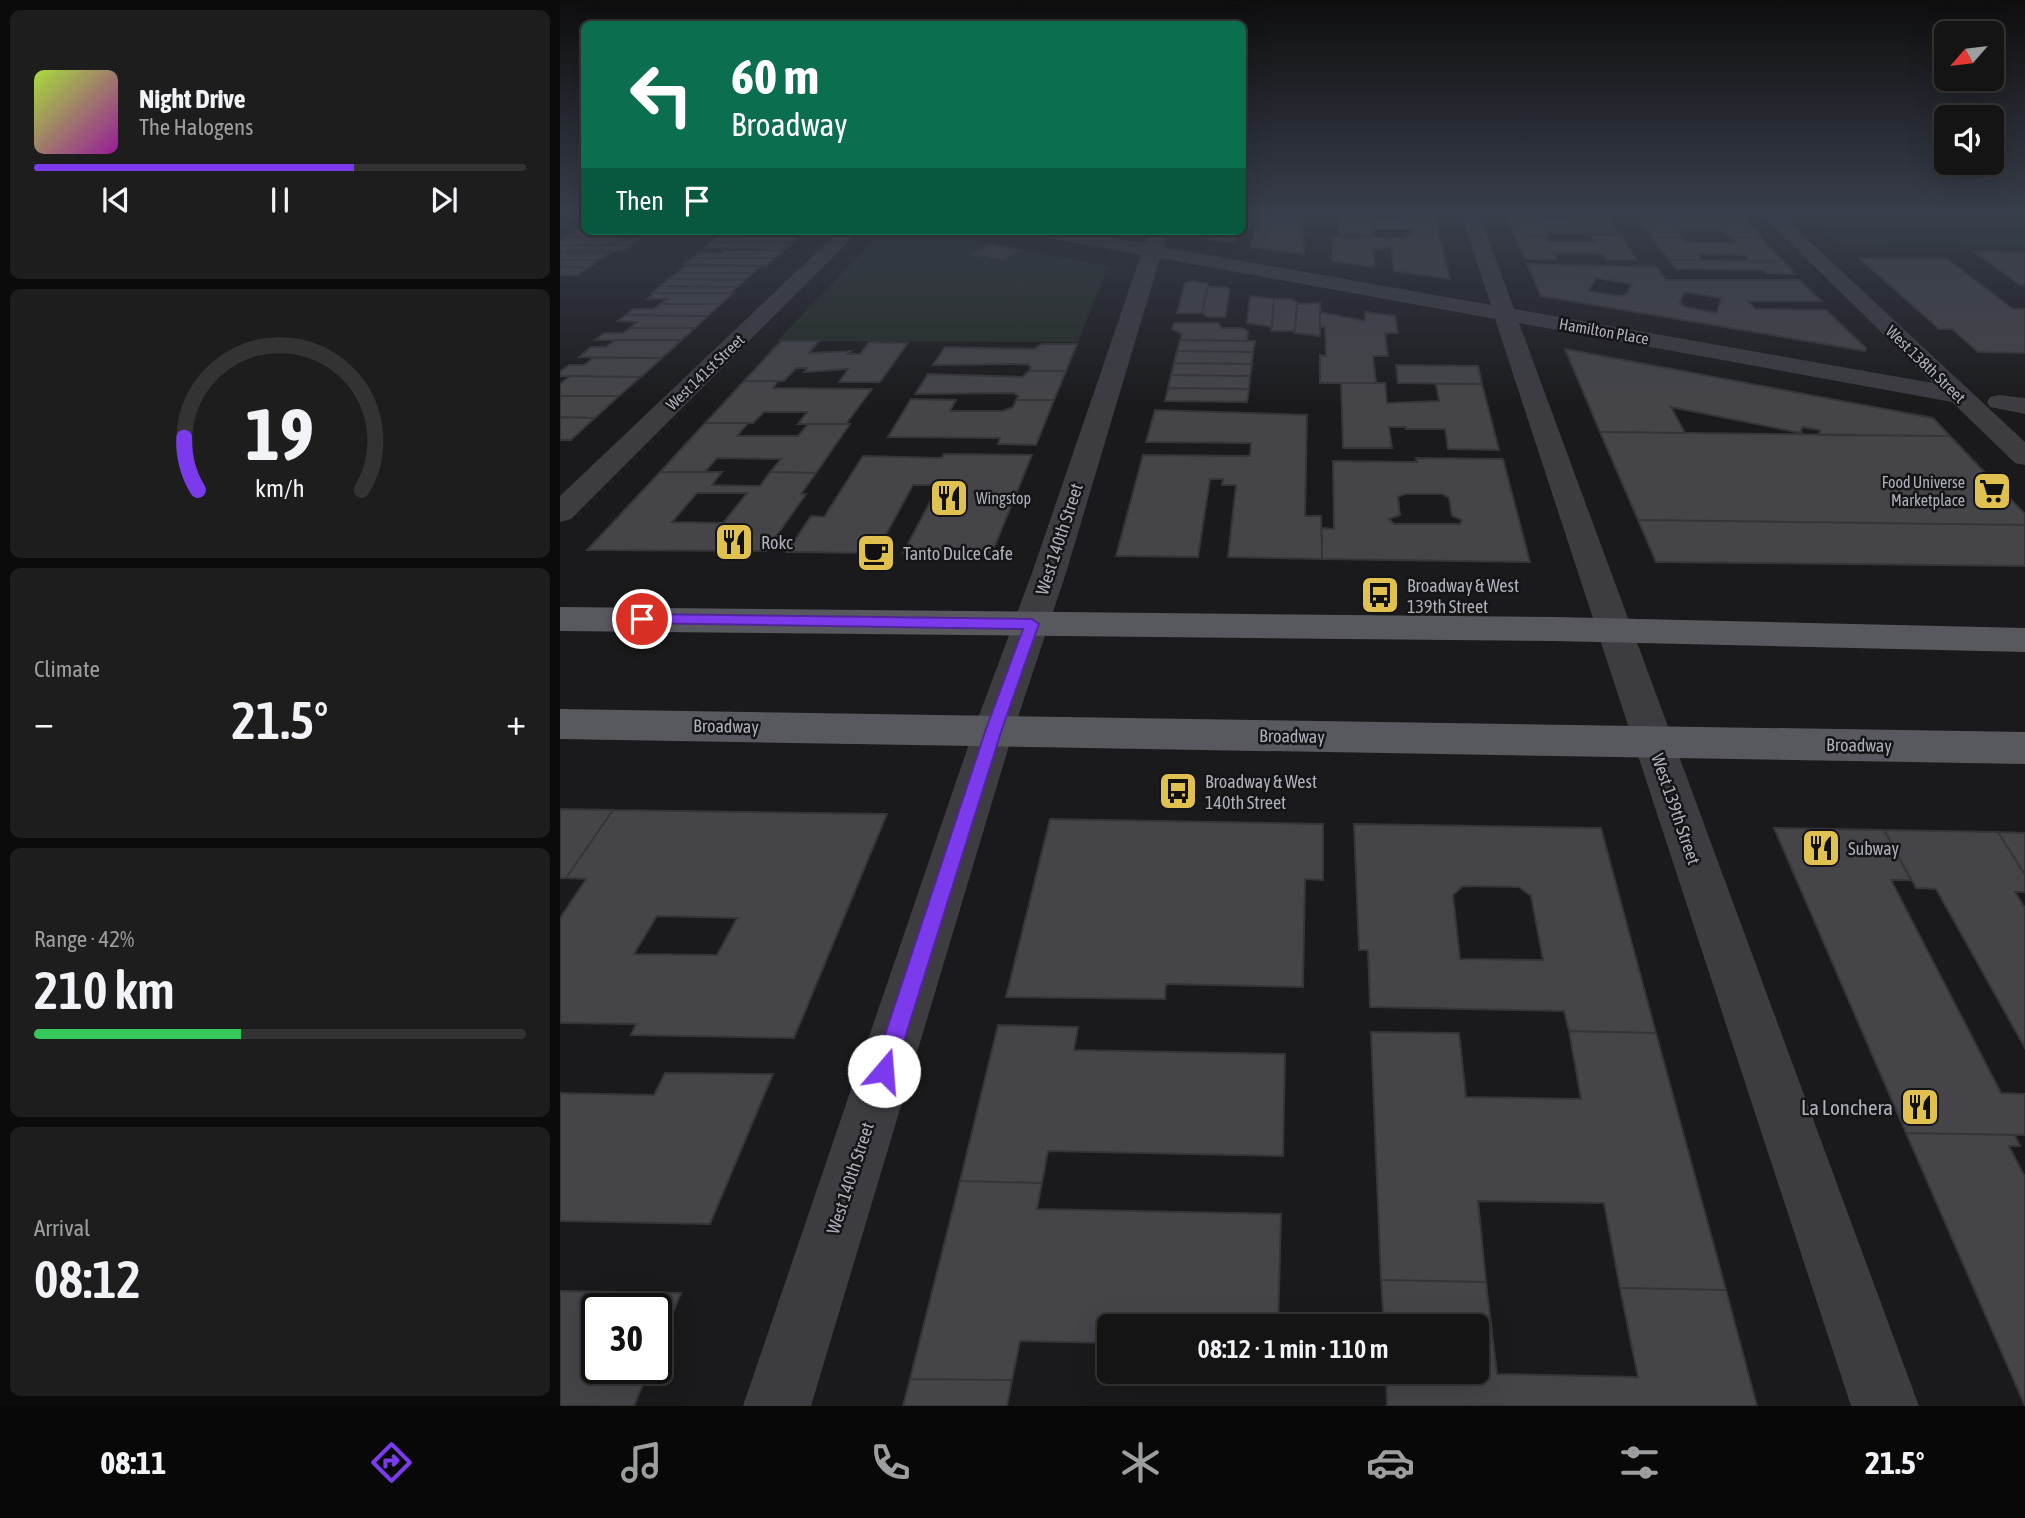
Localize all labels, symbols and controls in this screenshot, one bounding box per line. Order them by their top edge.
north arrow [1934,21,2004,91]
map controls [1934,21,2004,175]
text: 60 m [731,48,819,104]
icon: left [616,49,707,140]
text: Night Drive [139,84,246,114]
button: sound [1934,105,2004,175]
text: Broadway [731,106,848,143]
text: The Halogens [139,114,253,140]
icon: previous [97,181,135,219]
icon: pause [261,181,299,219]
icon: next [425,181,463,219]
icon: arrive [678,182,716,220]
text: Then [616,186,664,216]
street label: Hamilton Place [1558,314,1650,348]
street label: West 138th Street [1883,322,1970,407]
street label: West 141st Street [662,330,748,414]
text: 19 [246,392,314,475]
supermarket icon: Food Universe Marketplace [1971,470,2013,512]
place label: Food Universe Marketplace [1882,473,1965,510]
text: km/h [255,474,305,502]
restaurant icon: Wingstop [928,477,970,519]
street label: West 140th Street [1031,481,1087,597]
place label: Wingstop [976,489,1031,508]
restaurant icon: Rokc [713,521,755,563]
place label: Rokc [761,532,793,553]
cafe icon: Tanto Dulce Cafe [855,532,897,574]
place label: Tanto Dulce Cafe [903,543,1013,564]
bus stop icon: Broadway & West 139th Street [1359,574,1401,616]
place label: Broadway & West 139th Street [1407,575,1519,617]
pin [612,589,672,649]
icon: arrive [623,600,661,638]
text: Climate [34,656,100,682]
text: 21.5° [232,690,328,750]
text: − [34,700,54,743]
text: + [506,700,526,743]
street label: Broadway [693,715,759,737]
street label: Broadway [1259,725,1325,747]
street label: Broadway [1826,734,1892,756]
street label: West 139th Street [1647,751,1705,867]
bus stop icon: Broadway & West 140th Street [1157,770,1199,812]
place label: Broadway & West 140th Street [1205,771,1317,813]
restaurant icon: Subway [1800,827,1842,869]
place label: Subway [1848,838,1899,859]
text: Range · 42% [34,926,134,952]
text: 210 km [34,960,175,1020]
position arrow [847,1034,921,1108]
restaurant icon: La Lonchera [1899,1086,1941,1128]
place label: La Lonchera [1801,1095,1893,1119]
street label: West 140th Street [822,1120,878,1236]
text: Arrival [34,1215,90,1241]
text: 08:12 [34,1249,141,1309]
speed limit sign: 30 [581,1293,672,1384]
text: 08:12 · 1 min · 110 m [1198,1334,1388,1364]
icon: directions [367,1438,416,1487]
icon: music [617,1438,666,1487]
icon: phone [866,1438,915,1487]
icon: climate [1116,1438,1165,1487]
icon: car [1366,1438,1415,1487]
icon: filters [1615,1438,1664,1487]
text: 08:11 [100,1444,166,1481]
text: 21.5° [1865,1444,1925,1481]

